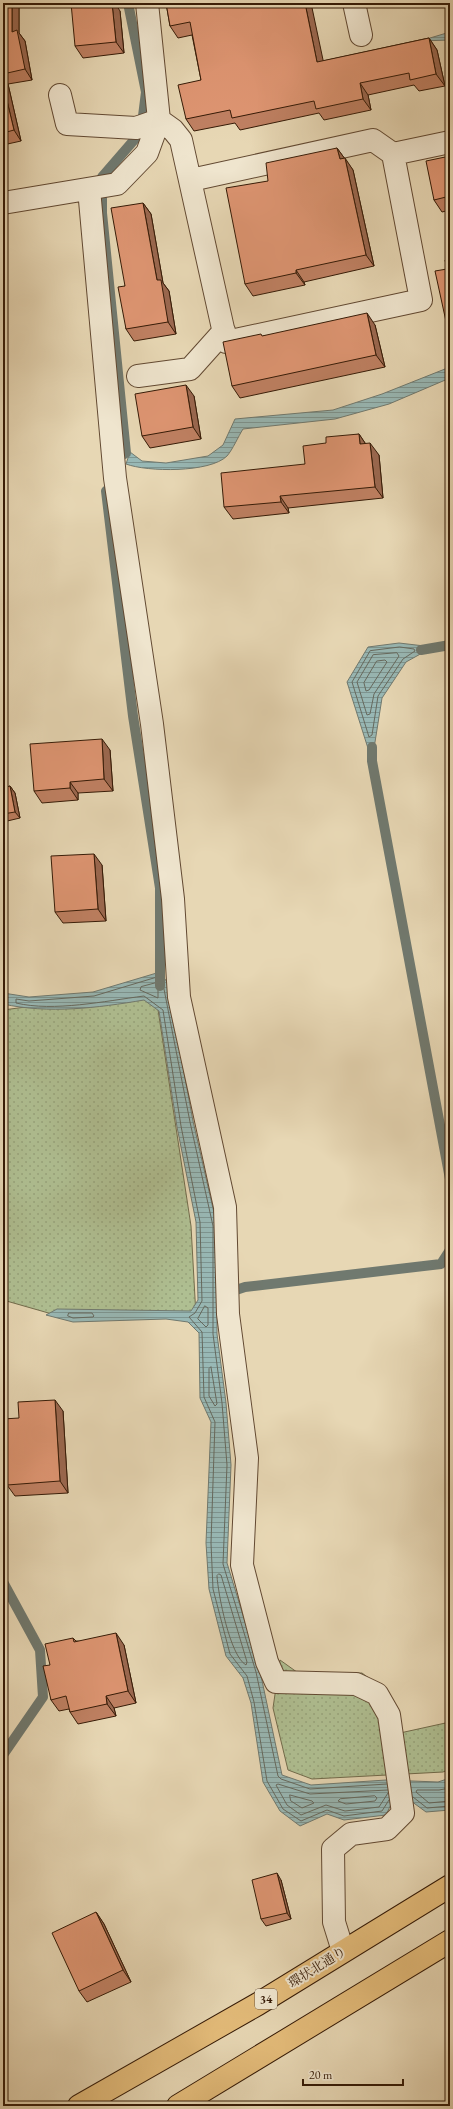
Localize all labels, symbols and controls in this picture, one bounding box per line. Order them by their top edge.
street label: 環状北通り [285,1943,349,1991]
road number: 34 [255,1989,277,2009]
scale bar [303,2061,403,2087]
text: 20 m [309,2067,333,2083]

